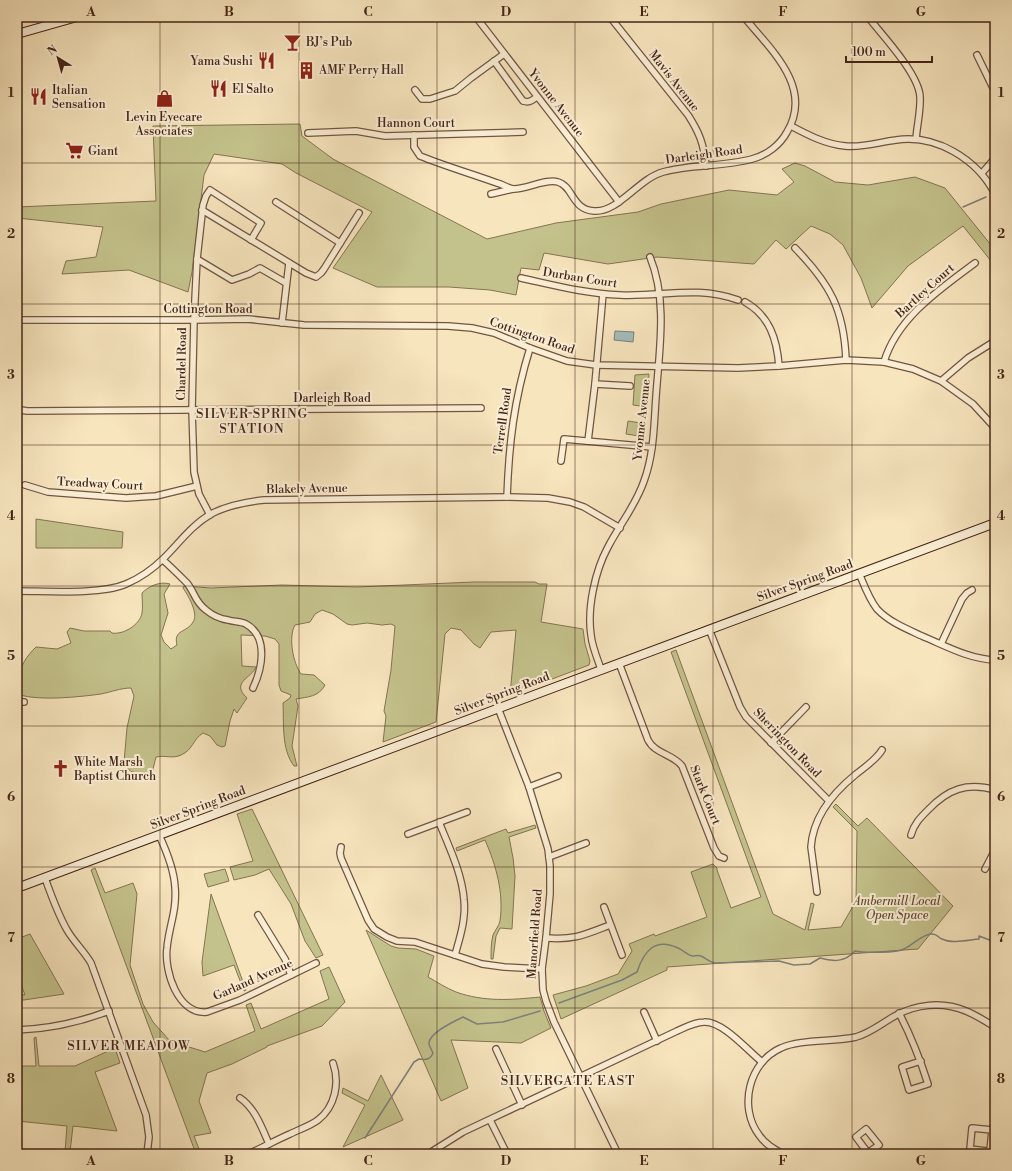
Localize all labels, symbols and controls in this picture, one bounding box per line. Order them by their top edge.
text: A [85,4,96,20]
text: B [224,4,234,20]
text: C [363,4,373,20]
text: D [501,4,511,20]
text: E [639,4,649,20]
text: F [778,4,788,20]
text: G [916,4,927,20]
bar icon: BJ’s Pub [283,32,303,52]
place label: BJ’s Pub [305,35,353,50]
north arrow [38,38,78,78]
scale bar [846,38,932,64]
text: N [45,42,61,59]
text: 100 m [852,45,886,60]
street label: Mavis Avenue [645,47,703,115]
restaurant icon: Yama Sushi [256,51,276,71]
place label: Yama Sushi [190,54,253,69]
building icon: AMF Perry Hall [296,60,316,80]
place label: AMF Perry Hall [318,63,404,78]
street label: Yvonne Avenue [524,65,587,140]
restaurant icon: El Salto [209,79,229,99]
place label: El Salto [232,82,274,97]
place label: Italian Sensation [52,83,106,112]
text: 1 [8,85,15,101]
text: 1 [998,85,1005,101]
restaurant icon: Italian Sensation [29,87,49,107]
shop icon: Levin Eyecare Associates [154,88,174,108]
place label: Levin Eyecare Associates [126,110,202,139]
street label: Hannon Court [377,116,456,131]
supermarket icon: Giant [65,141,85,161]
street label: Darleigh Road [665,142,744,168]
place label: Giant [88,144,119,159]
text: 2 [7,226,15,242]
text: 2 [997,226,1005,242]
street label: Bartley Court [892,260,958,322]
street label: Durban Court [542,265,619,291]
street label: Cottington Road [163,302,253,317]
street label: Cottington Road [487,314,577,358]
street label: Chardel Road [174,327,190,401]
text: 3 [7,367,15,383]
text: 3 [997,367,1005,383]
street label: Yvonne Avenue [630,378,654,463]
street label: Terrell Road [491,386,515,455]
street label: Darleigh Road [293,391,371,406]
district label: SILVER SPRING STATION [196,406,308,437]
street label: Treadway Court [57,474,144,494]
street label: Blakely Avenue [265,481,348,497]
text: 4 [7,508,16,524]
text: 4 [997,508,1006,524]
street label: Silver Spring Road [755,557,855,605]
text: 5 [7,648,15,664]
text: 5 [997,648,1005,664]
street label: Silver Spring Road [452,669,552,719]
street label: Sherington Road [750,705,824,781]
place label: White Marsh Baptist Church [73,755,156,784]
church icon: White Marsh Baptist Church [51,759,71,779]
street label: Stark Court [686,763,724,828]
street label: Silver Spring Road [148,783,248,833]
text: 6 [7,789,15,805]
text: 6 [997,789,1005,805]
street label: Manorfield Road [524,888,546,979]
park label: Ambermill Local Open Space [851,894,941,923]
text: 7 [7,930,15,946]
text: 7 [997,930,1005,946]
street label: Garland Avenue [211,956,295,1004]
district label: SILVER MEADOW [67,1038,191,1054]
text: 8 [7,1071,15,1087]
text: 8 [997,1071,1005,1087]
district label: SILVERGATE EAST [501,1073,635,1089]
text: A [85,1153,96,1169]
text: B [224,1153,234,1169]
text: C [363,1153,373,1169]
text: D [501,1153,511,1169]
text: E [639,1153,649,1169]
text: F [778,1153,788,1169]
text: G [916,1153,927,1169]

